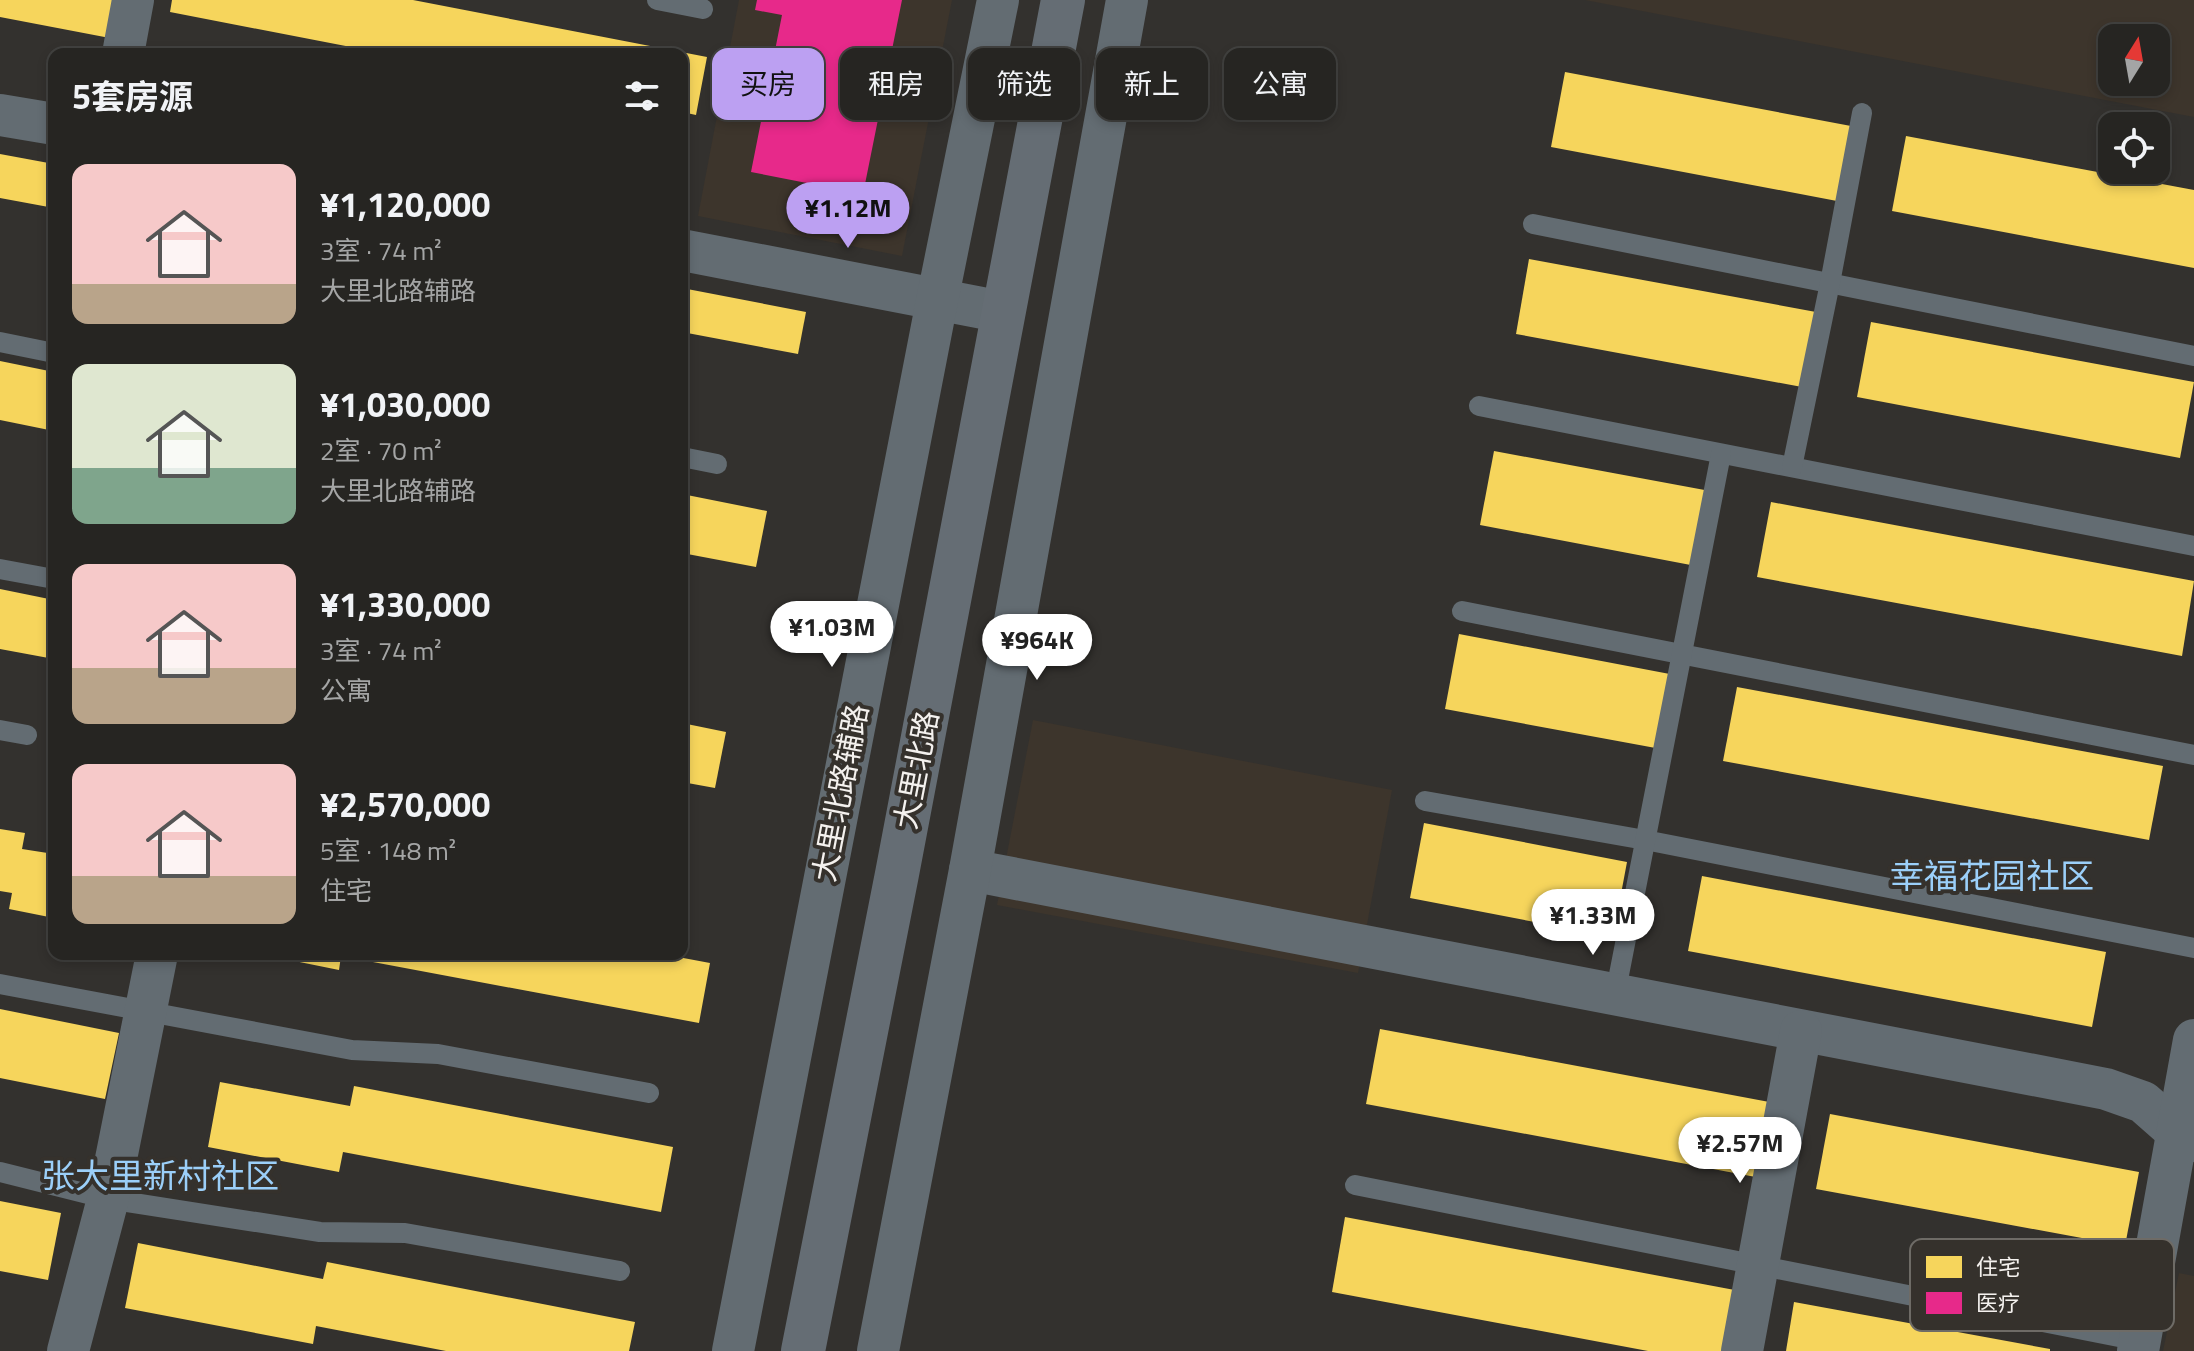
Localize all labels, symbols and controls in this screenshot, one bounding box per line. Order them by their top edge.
north arrow [2098,24,2170,96]
map controls [2098,24,2170,184]
chip: 买房 [712,48,824,120]
chip: 租房 [840,48,952,120]
chip: 筛选 [968,48,1080,120]
chip: 新上 [1096,48,1208,120]
chip: 公寓 [1224,48,1336,120]
text: 5套房源 [72,70,193,122]
icon: filters [620,74,664,118]
button: locate [2098,112,2170,184]
text: ¥1,120,000 [320,178,490,230]
pin: ¥1.12M [783,182,913,250]
text: ¥1.12M [804,188,892,227]
icon: home [136,196,232,292]
text: 3室 · 74 m² [320,231,442,270]
text: 大里北路辅路 [320,271,476,310]
text: ¥1,030,000 [320,378,490,430]
icon: home [136,396,232,492]
text: 2室 · 70 m² [320,431,442,470]
text: 大里北路辅路 [320,471,476,510]
text: ¥1,330,000 [320,578,490,630]
icon: home [136,596,232,692]
pin: ¥1.03M [767,601,897,669]
text: ¥1.03M [788,607,876,646]
pin: ¥964K [981,614,1093,682]
text: ¥964K [1000,620,1074,659]
text: 3室 · 74 m² [320,631,442,670]
text: 公寓 [320,671,372,710]
street label: 大里北路辅路 [800,700,880,886]
street label: 大里北路 [882,707,950,833]
text: ¥2,570,000 [320,778,490,830]
icon: home [136,796,232,892]
text: 5室 · 148 m² [320,831,456,870]
district label: 幸福花园社区 [1890,849,2094,901]
text: 住宅 [320,871,372,910]
pin: ¥1.33M [1528,889,1658,957]
text: ¥1.33M [1549,895,1637,934]
pin: ¥2.57M [1675,1117,1805,1185]
text: ¥2.57M [1696,1123,1784,1162]
district label: 张大里新村社区 [41,1149,279,1201]
legend [1910,1239,2174,1331]
text: 住宅 [1976,1250,2020,1284]
text: 医疗 [1976,1286,2020,1320]

